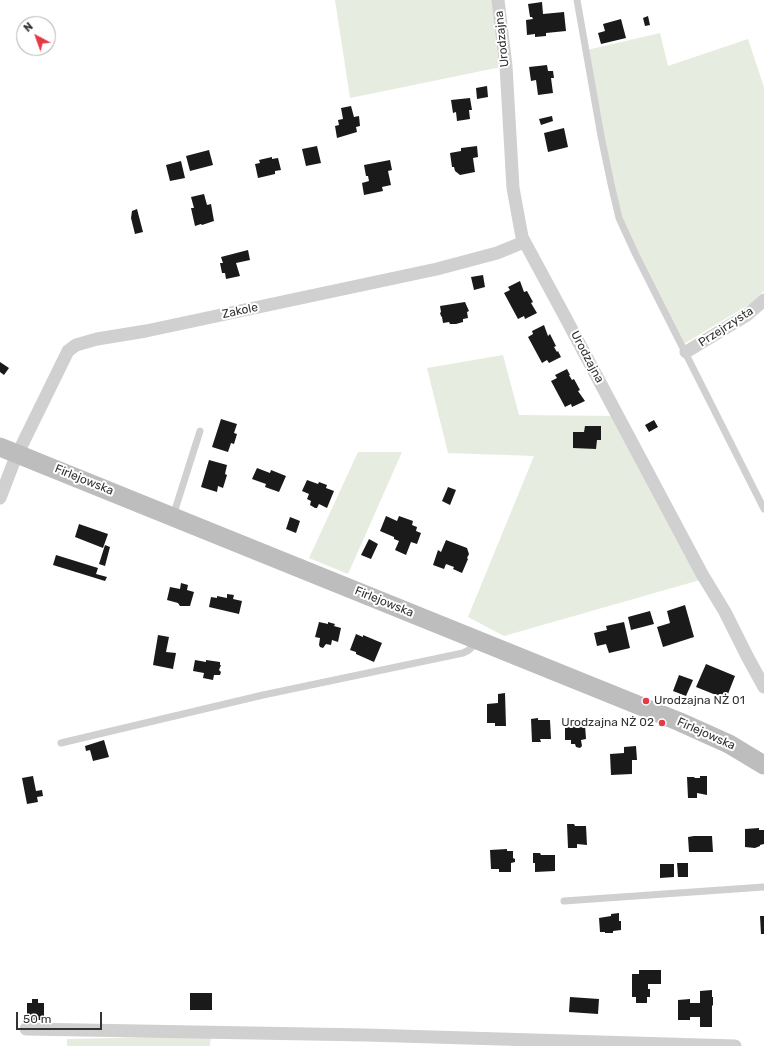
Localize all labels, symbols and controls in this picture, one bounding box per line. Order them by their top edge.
street label: Urodzajna [492,10,512,68]
north arrow [16,16,56,56]
text: N [21,20,36,35]
street label: Zakole [221,300,259,322]
street label: Przejrzysta [696,304,756,350]
street label: Urodzajna [567,329,607,385]
street label: Firlejowska [52,462,116,498]
street label: Firlejowska [352,584,416,620]
place label: Urodzajna NŻ 01 [654,694,745,708]
marker: Urodzajna NŻ 01 [641,696,651,706]
street label: Firlejowska [675,715,737,753]
place label: Urodzajna NŻ 02 [561,716,654,730]
marker: Urodzajna NŻ 02 [657,718,667,728]
scale bar [18,1004,104,1030]
text: 50 m [23,1012,51,1026]

